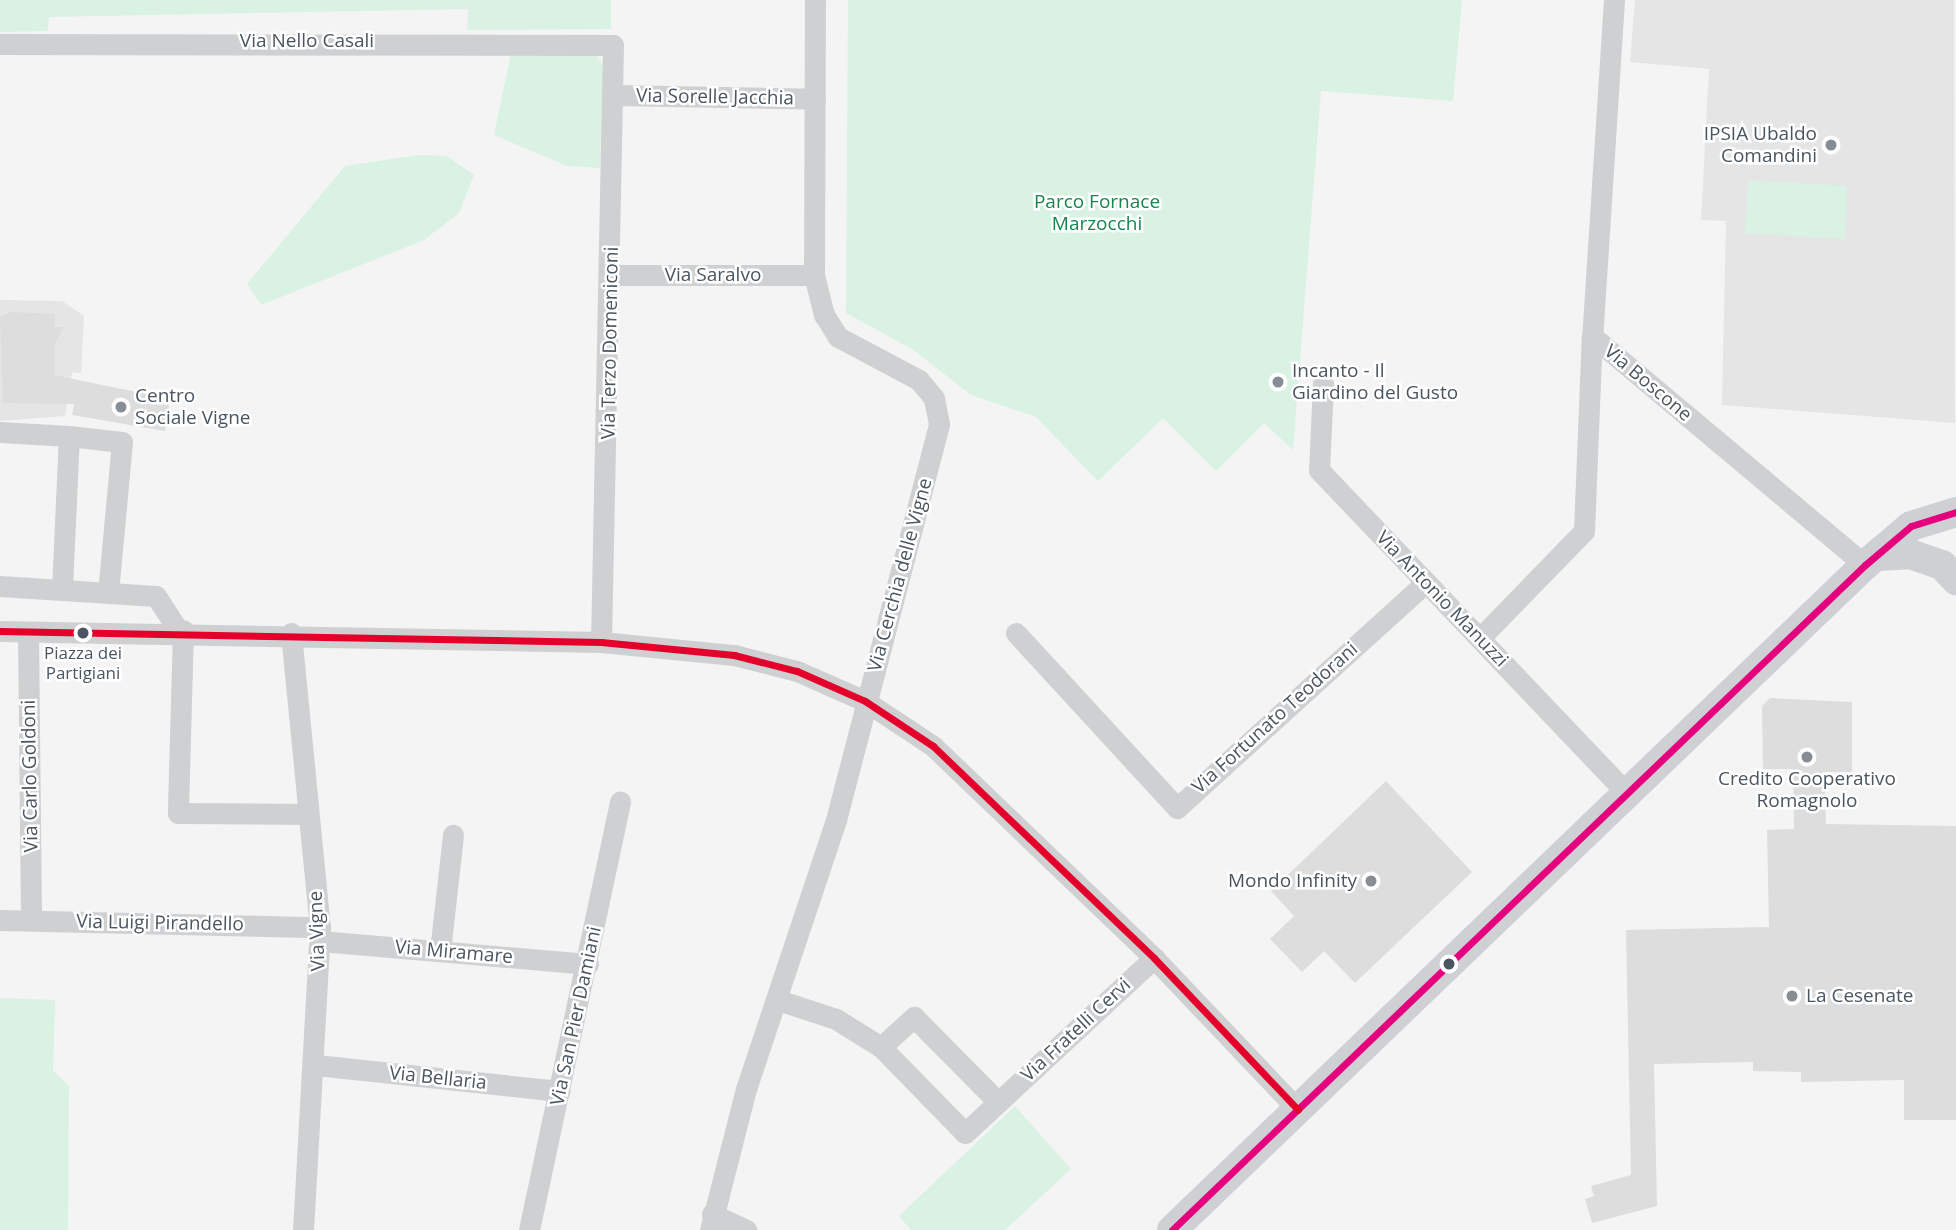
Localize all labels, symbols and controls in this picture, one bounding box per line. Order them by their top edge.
street label: Via Nello Casali [240,30,374,52]
street label: Via Sorelle Jacchia [636,84,794,110]
place label: IPSIA Ubaldo Comandini [1704,123,1817,167]
marker: IPSIA Ubaldo Comandini [1823,137,1839,153]
park label: Parco Fornace Marzocchi [1034,191,1160,235]
street label: Via Terzo Domeniconi [597,246,623,440]
street label: Via Saralvo [665,264,761,286]
street label: Via Boscone [1600,340,1696,426]
place label: Incanto - Il Giardino del Gusto [1292,360,1458,404]
marker: Incanto - Il Giardino del Gusto [1270,374,1286,390]
place label: Centro Sociale Vigne [135,385,250,429]
marker: Centro Sociale Vigne [113,399,129,415]
street label: Via Cerchia delle Vigne [863,476,937,674]
street label: Via Antonio Manuzzi [1371,526,1513,672]
marker: Piazza dei Partigiani [76,626,90,640]
street label: Via Fortunato Teodorani [1188,638,1362,798]
place label: Piazza dei Partigiani [44,643,122,683]
street label: Via Carlo Goldoni [17,700,43,852]
marker: Credito Cooperativo Romagnolo [1799,749,1815,765]
place label: Credito Cooperativo Romagnolo [1718,768,1896,812]
place label: Mondo Infinity [1228,870,1357,892]
marker: Mondo Infinity [1363,873,1379,889]
street label: Via Vigne [304,890,330,972]
street label: Via Luigi Pirandello [76,910,244,936]
street label: Via San Pier Damiani [546,924,606,1108]
street label: Via Miramare [394,935,514,969]
unlabelled marker [1442,957,1456,971]
street label: Via Fratelli Cervi [1017,974,1135,1086]
place label: La Cesenate [1806,985,1913,1007]
marker: La Cesenate [1784,988,1800,1004]
street label: Via Bellaria [388,1062,488,1094]

